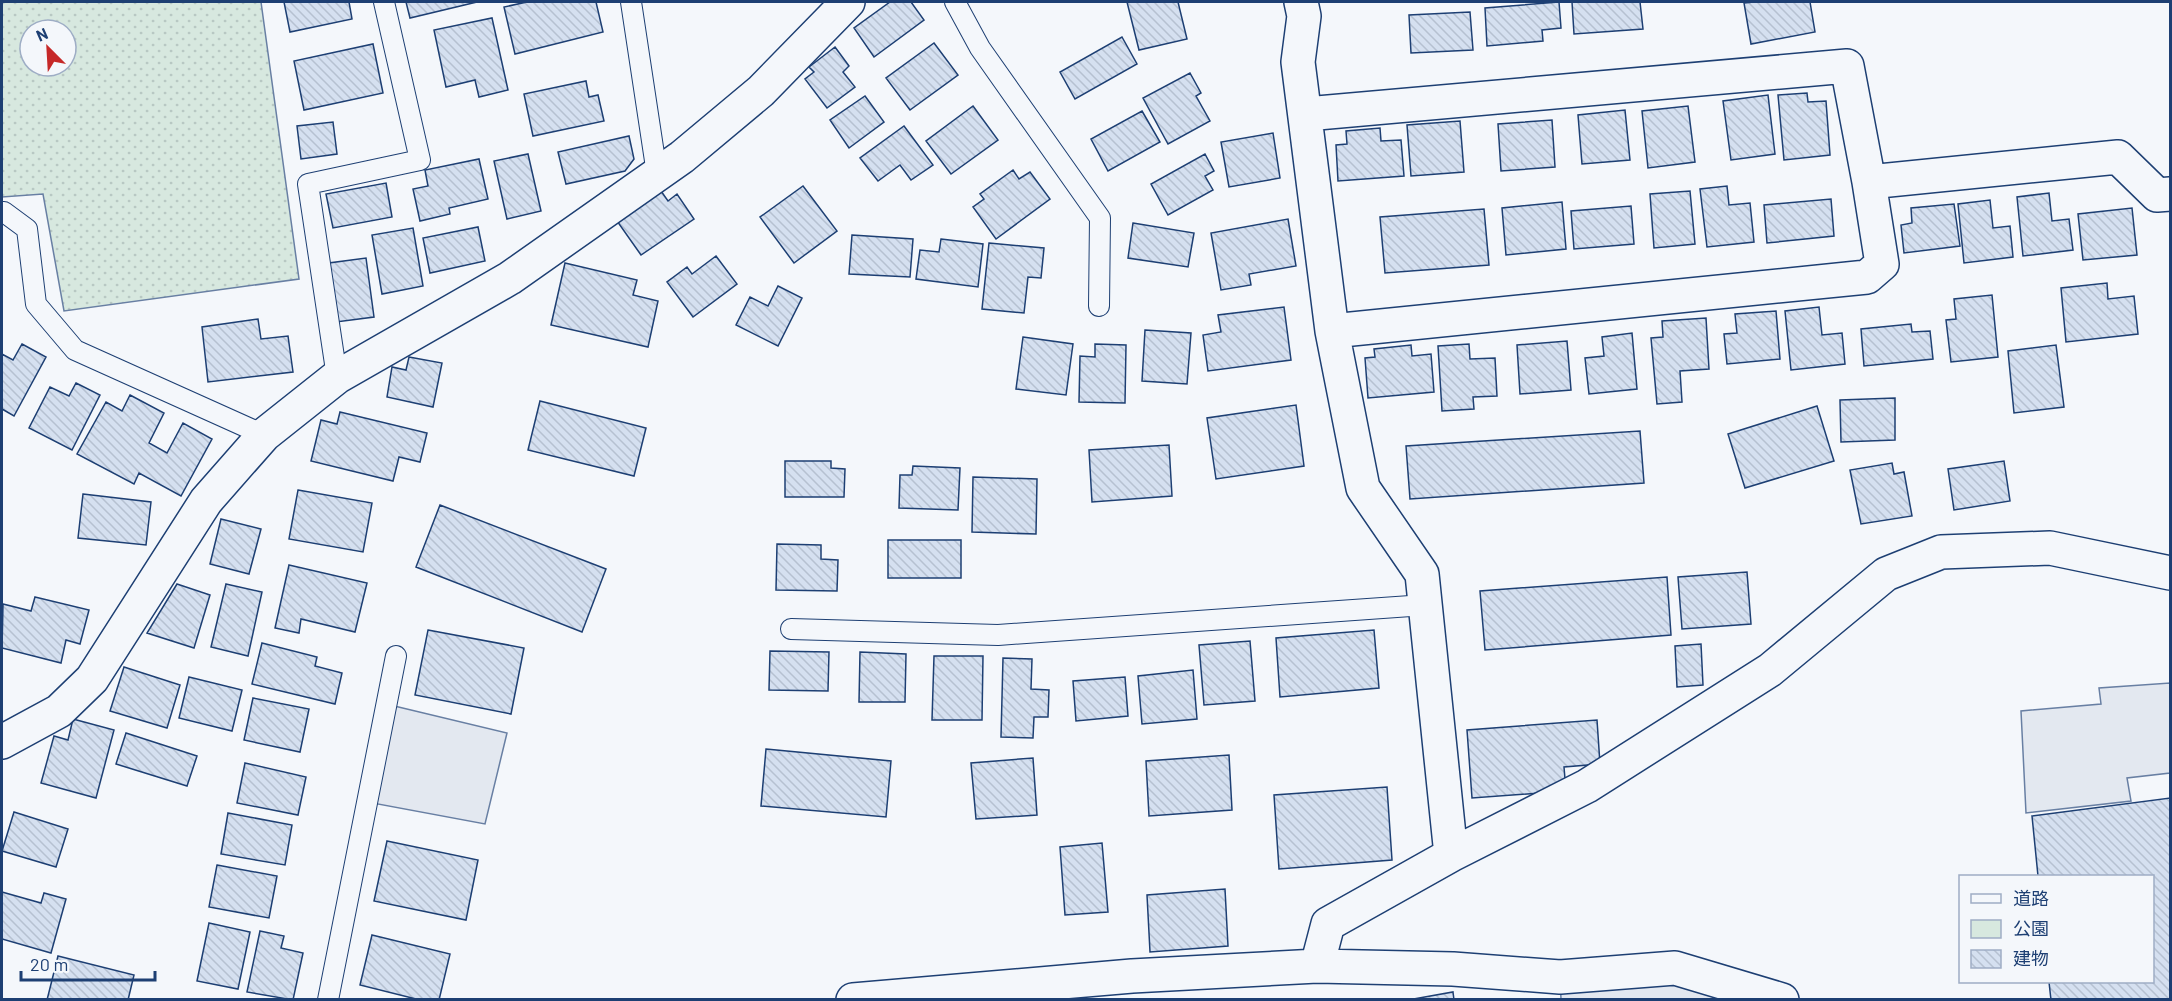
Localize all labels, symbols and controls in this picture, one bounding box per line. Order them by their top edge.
north arrow [18,18,78,78]
text: N [33,23,50,45]
legend [1959,875,2154,983]
text: 道路 [2013,887,2049,909]
text: 公園 [2013,917,2049,939]
scale bar [21,944,154,982]
text: 建物 [2013,947,2049,969]
text: 20 m [30,953,68,975]

